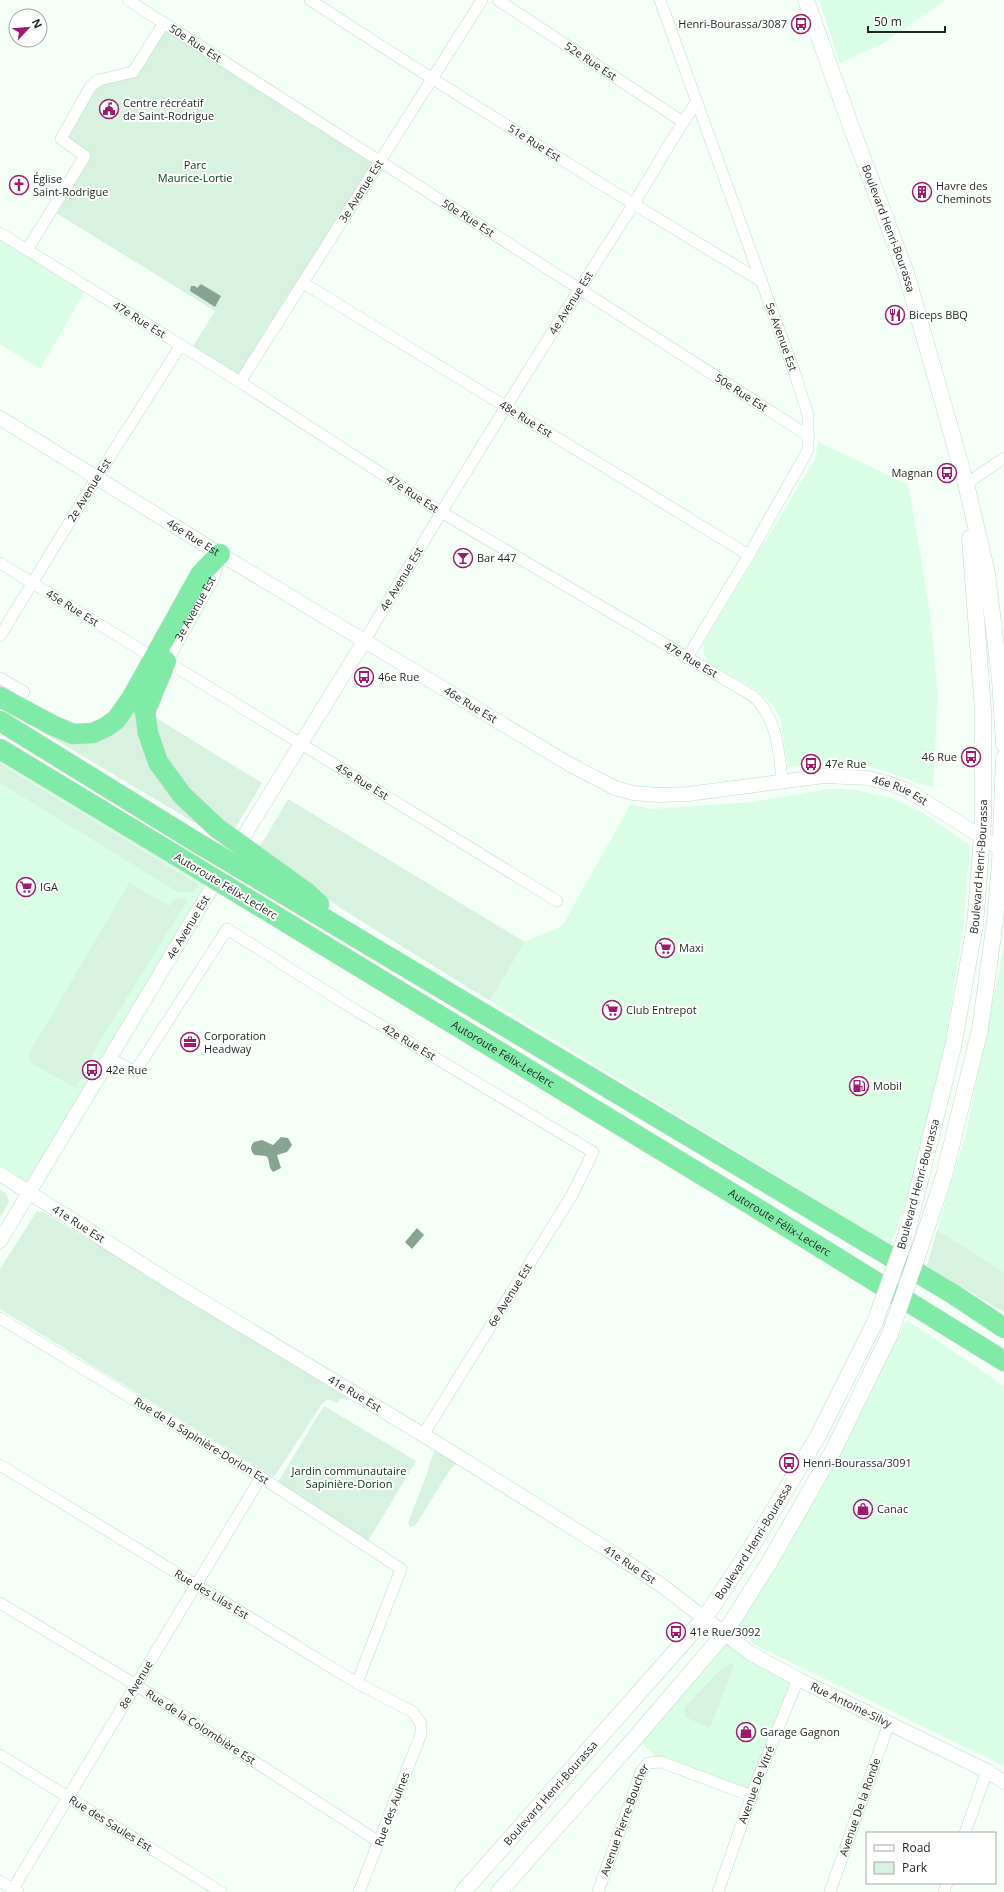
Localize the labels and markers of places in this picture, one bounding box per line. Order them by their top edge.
bus stop icon: Henri-Bourassa/3087 [790,13,812,35]
place label: Henri-Bourassa/3087 [678,16,787,31]
place label: Centre récréatif de Saint-Rodrigue [123,95,214,123]
public building icon: Centre récréatif de Saint-Rodrigue [98,98,120,120]
place label: Église Saint-Rodrigue [33,171,108,199]
church icon: Église Saint-Rodrigue [8,174,30,196]
place label: Havre des Cheminots [936,178,991,206]
building icon: Havre des Cheminots [911,181,933,203]
restaurant icon: Biceps BBQ [884,304,906,326]
place label: Biceps BBQ [909,307,968,322]
bus stop icon: Magnan [936,462,958,484]
place label: Magnan [891,465,933,480]
bar icon: Bar 447 [452,547,474,569]
place label: Bar 447 [477,550,516,565]
bus stop icon: 46e Rue [353,666,375,688]
place label: 46e Rue [378,669,419,684]
bus stop icon: 46 Rue [960,746,982,768]
place label: 46 Rue [922,749,957,764]
bus stop icon: 47e Rue [800,753,822,775]
place label: 47e Rue [825,756,866,771]
supermarket icon: IGA [15,876,37,898]
place label: IGA [40,879,58,894]
supermarket icon: Maxi [654,937,676,959]
place label: Maxi [679,940,704,955]
supermarket icon: Club Entrepot [601,999,623,1021]
place label: Club Entrepot [626,1002,697,1017]
place label: Corporation Headway [204,1028,266,1056]
office icon: Corporation Headway [179,1031,201,1053]
bus stop icon: 42e Rue [81,1059,103,1081]
place label: 42e Rue [106,1062,147,1077]
fuel station icon: Mobil [848,1075,870,1097]
place label: Mobil [873,1078,902,1093]
bus stop icon: Henri-Bourassa/3091 [778,1452,800,1474]
place label: Henri-Bourassa/3091 [803,1455,912,1470]
shop icon: Canac [852,1498,874,1520]
place label: Canac [877,1501,908,1516]
bus stop icon: 41e Rue/3092 [665,1621,687,1643]
place label: 41e Rue/3092 [690,1624,761,1639]
shop icon: Garage Gagnon [735,1721,757,1743]
place label: Garage Gagnon [760,1724,840,1739]

